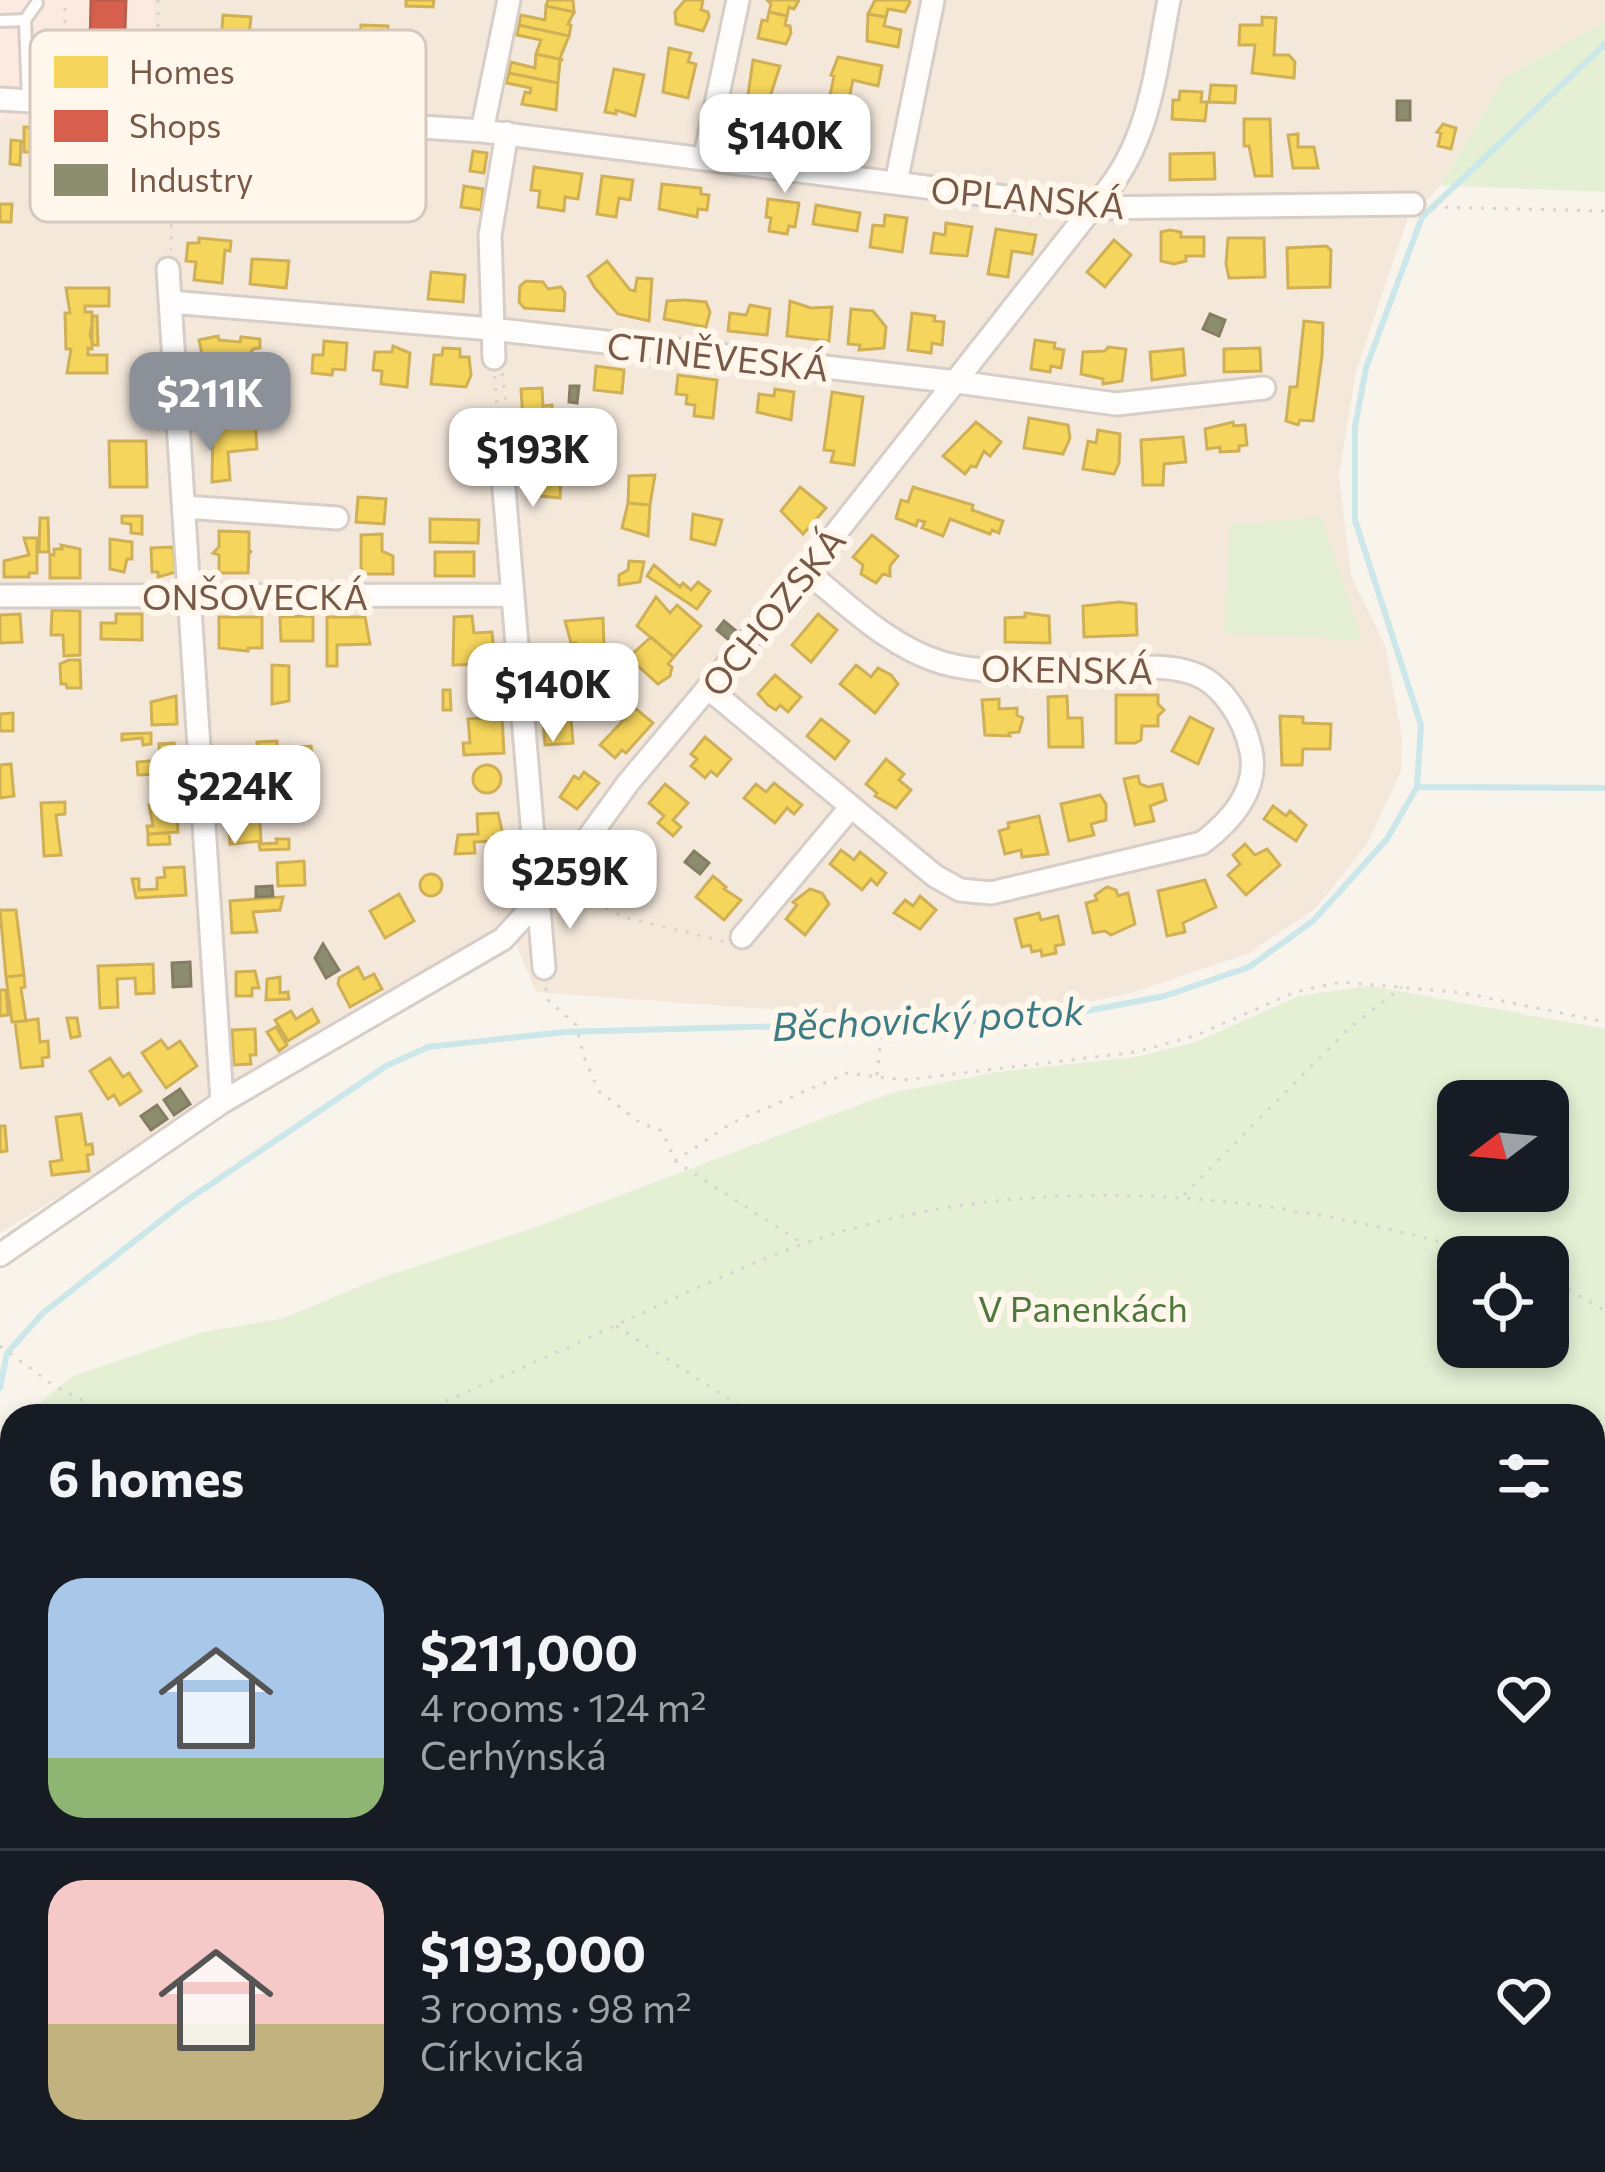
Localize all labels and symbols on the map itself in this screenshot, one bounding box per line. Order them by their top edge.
legend [30,30,426,222]
text: Homes [129,50,235,91]
pin: $140K [701,94,869,196]
text: Shops [129,104,221,145]
text: Industry [129,158,253,199]
street label: OPLANSKÁ [929,166,1127,226]
street label: CTINĚVESKÁ [605,321,831,389]
pin: $211K [126,352,294,454]
pin: $193K [449,408,617,510]
street label: OCHOZSKÁ [691,518,853,704]
street label: ONŠOVECKÁ [142,573,368,617]
pin: $140K [469,643,637,745]
street label: OKENSKÁ [981,645,1153,691]
pin: $224K [151,745,319,847]
pin: $259K [486,830,654,932]
water label: Běchovický potok [770,985,1087,1049]
north arrow [1437,1080,1569,1212]
park label: V Panenkách [978,1285,1188,1329]

